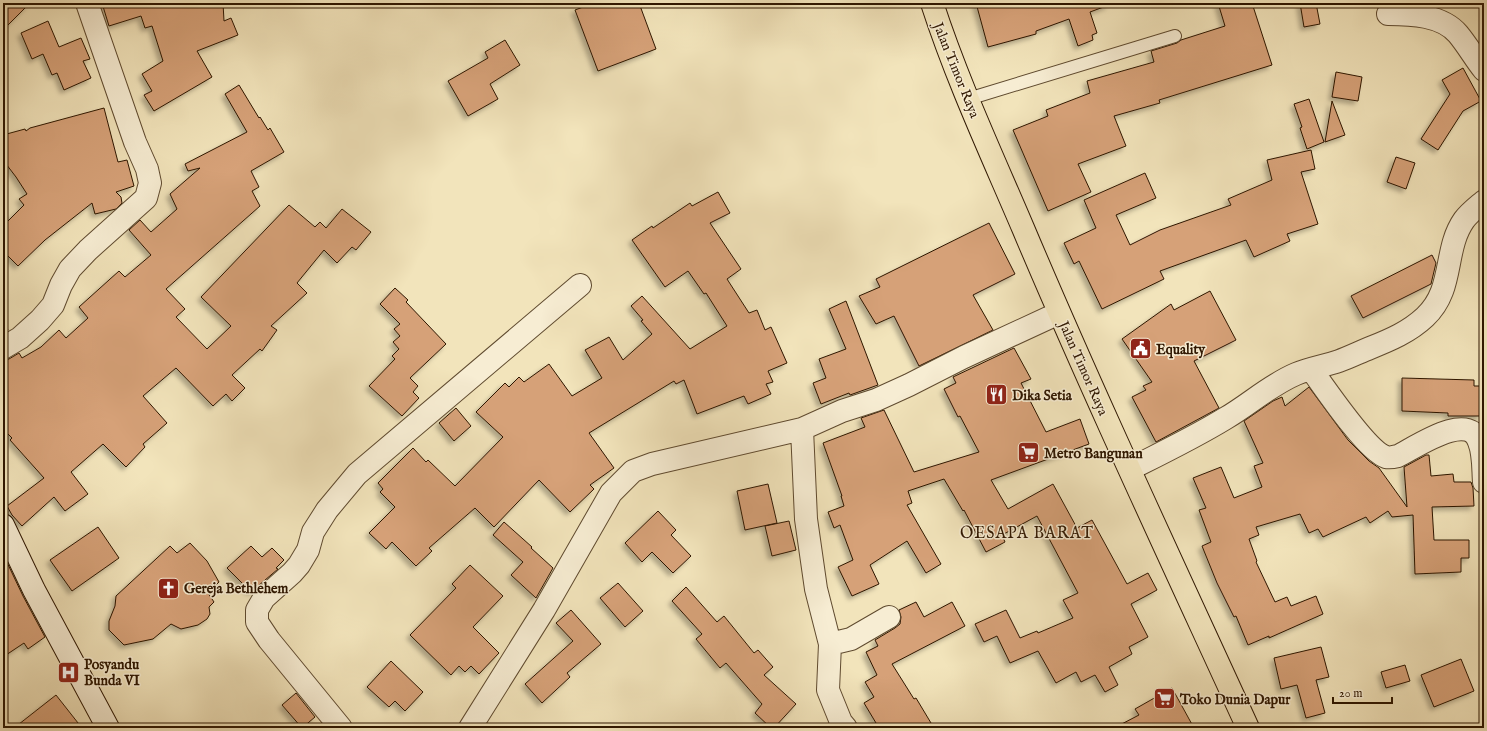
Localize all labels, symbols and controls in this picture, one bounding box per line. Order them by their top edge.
street label: Jalan Timor Raya [928,18,984,122]
street label: Jalan Timor Raya [1053,317,1112,419]
public building icon: Equality [1127,336,1153,362]
place label: Equality [1156,341,1206,359]
restaurant icon: Dika Setia [983,382,1009,408]
place label: Dika Setia [1012,387,1073,405]
supermarket icon: Metro Bangunan [1015,440,1041,466]
place label: Metro Bangunan [1044,445,1143,463]
district label: OESAPA BARAT [960,524,1094,544]
church icon: Gereja Bethlehem [156,575,182,601]
place label: Gereja Bethlehem [184,580,289,598]
place label: Posyandu Bunda VI [84,656,140,690]
hospital icon: Posyandu Bunda VI [55,659,81,685]
scale bar [1333,679,1392,705]
supermarket icon: Toko Dunia Dapur [1152,686,1178,712]
text: 20 m [1339,686,1362,701]
place label: Toko Dunia Dapur [1179,691,1291,709]

